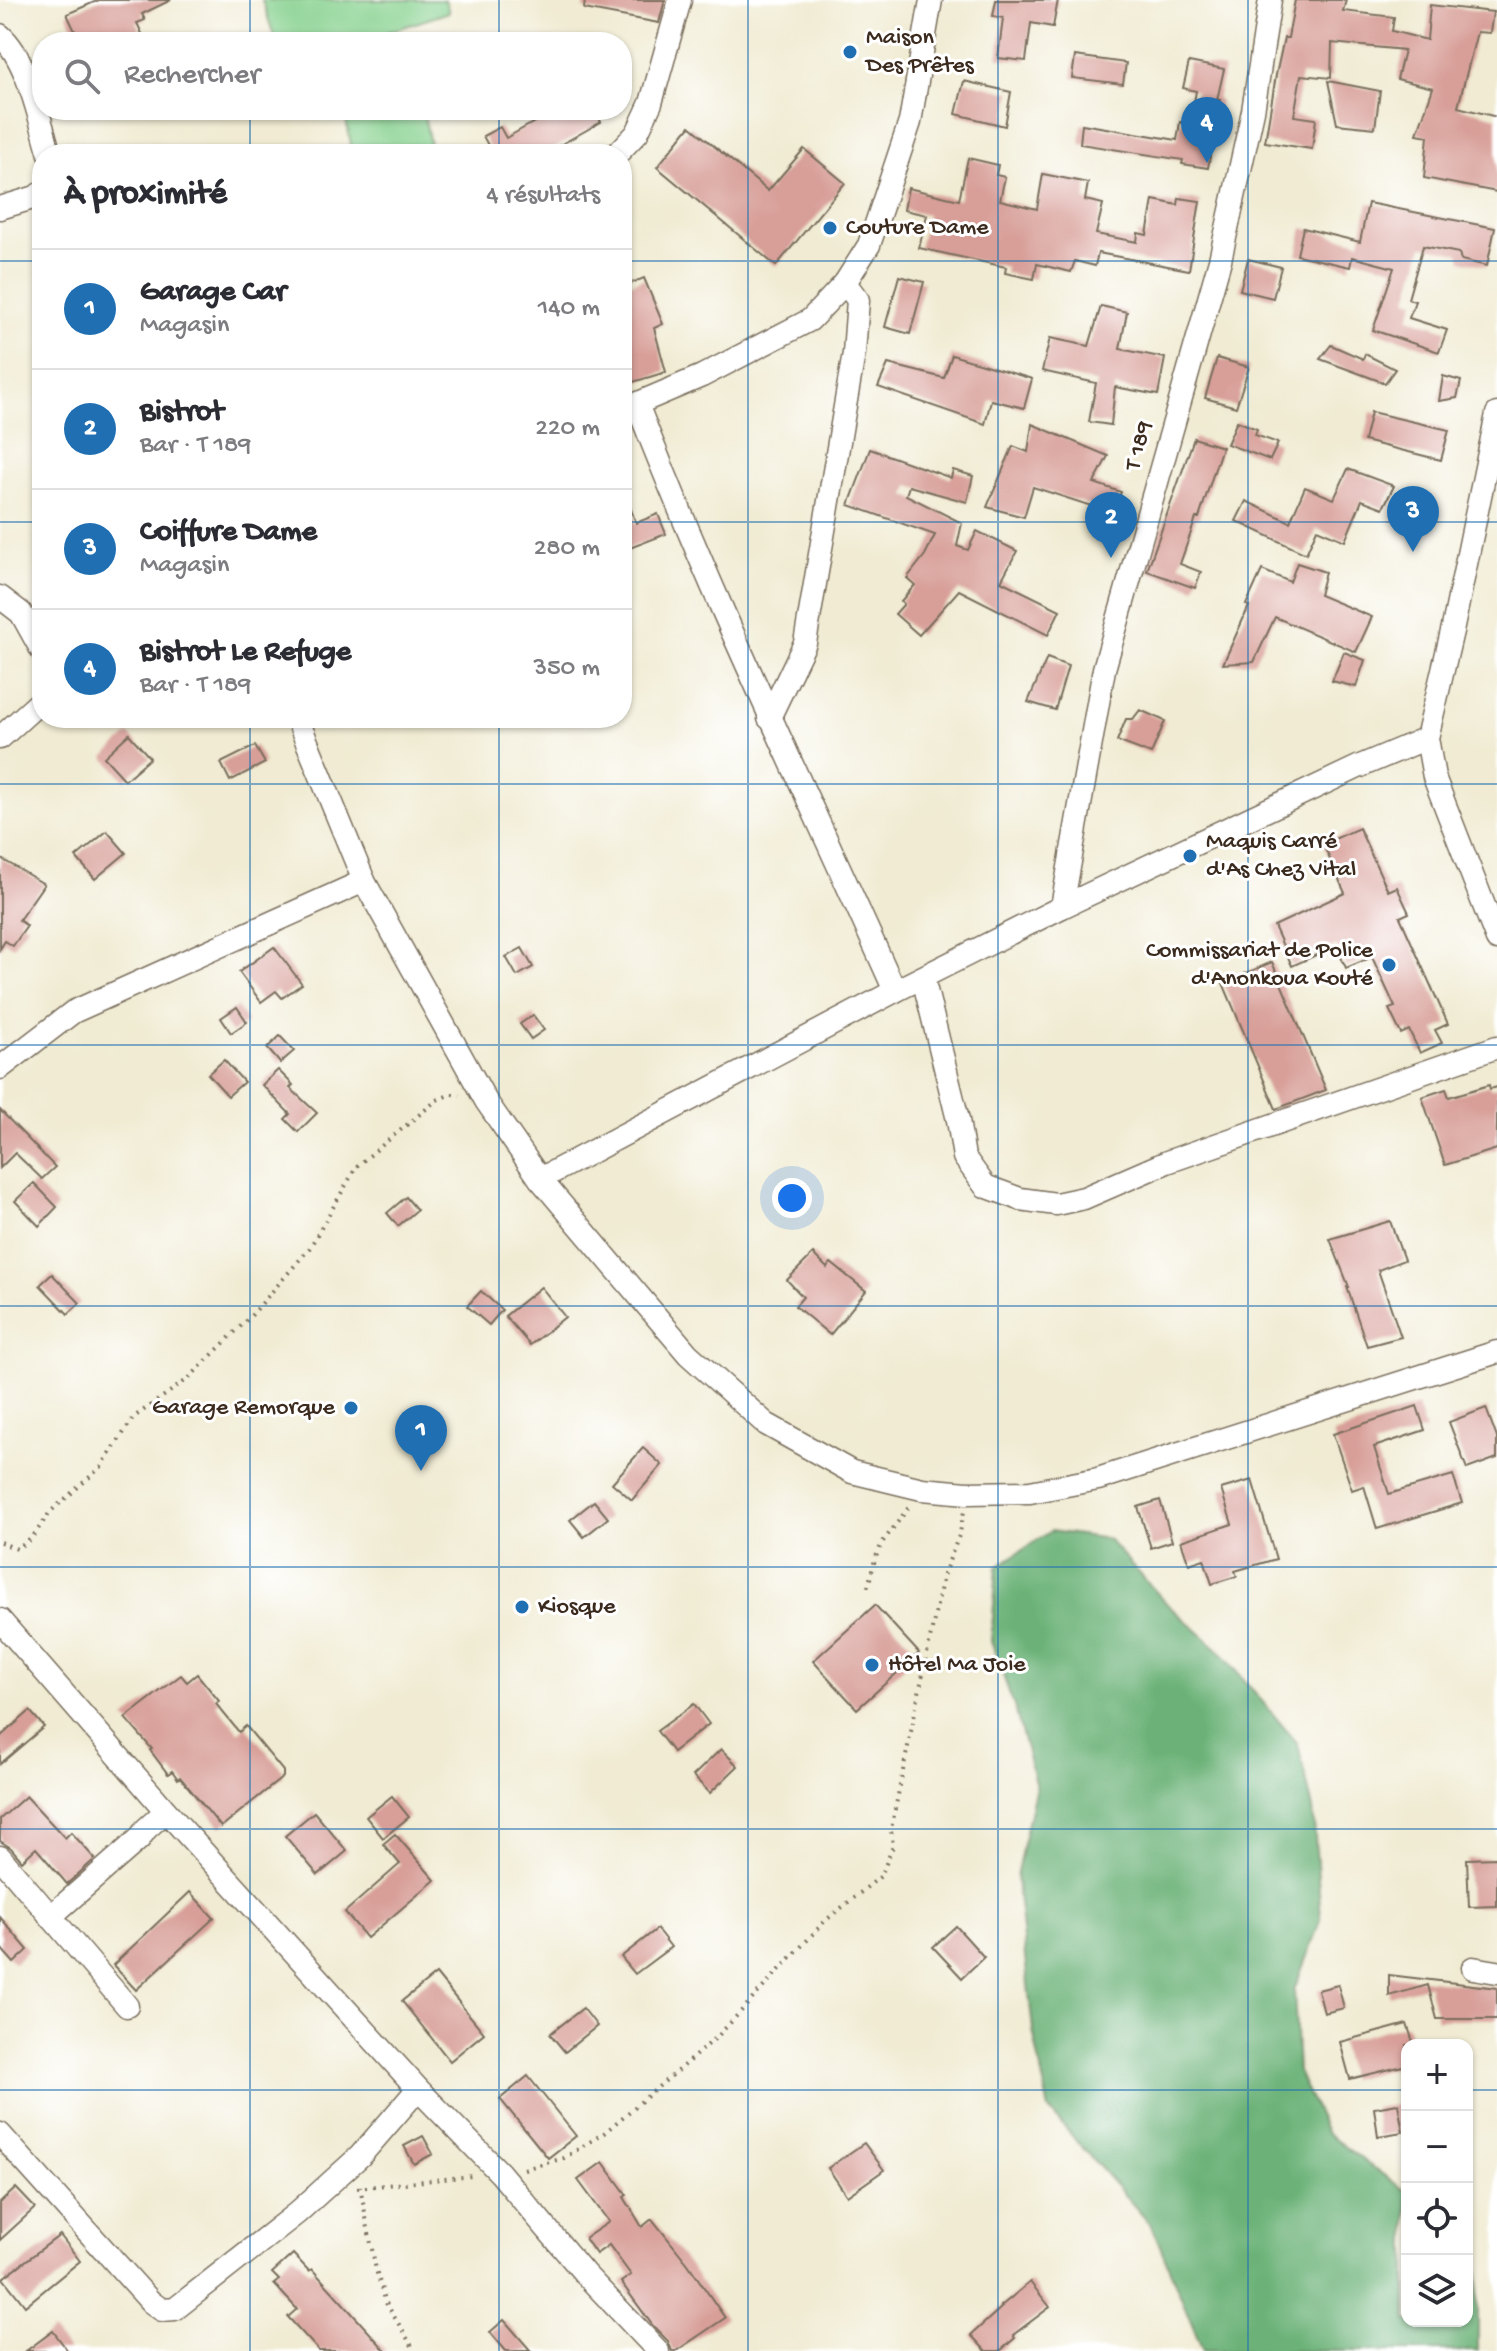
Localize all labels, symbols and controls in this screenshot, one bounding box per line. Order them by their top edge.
place label: Maison Des Prêtes [864,24,975,81]
search box [32,32,632,120]
marker: Maison Des Prêtes [841,43,859,61]
icon: search [60,54,104,98]
text: Rechercher [124,59,260,94]
pin: 4 [1181,97,1233,163]
text: À proximité [64,176,227,216]
text: 4 résultats [486,181,600,212]
place label: Couture Dame [846,214,989,243]
marker: Couture Dame [821,219,839,237]
text: Garage Car [140,276,286,311]
text: 1 [85,294,95,325]
text: 140 m [538,294,600,325]
text: Magasin [140,311,229,342]
text: Bistrot [140,396,224,431]
text: 2 [84,414,96,445]
text: 220 m [535,414,600,445]
street label: T 189 [1119,418,1161,476]
text: Bar · T 189 [140,431,251,462]
pin: 3 [1387,486,1439,552]
pin: 2 [1085,492,1137,558]
text: Coiffure Dame [140,516,317,551]
text: 3 [83,534,97,565]
text: 280 m [534,534,600,565]
text: Magasin [140,551,229,582]
text: Bistrot Le Refuge [140,636,351,671]
text: 4 [84,654,96,685]
text: 350 m [533,654,600,685]
text: Bar · T 189 [140,671,251,702]
place label: Maquis Carré d'As Chez Vital [1206,828,1356,885]
marker: Maquis Carré d'As Chez Vital [1181,847,1199,865]
place label: Commissariat de Police d'Anonkoua Kouté [1146,937,1374,994]
marker: Commissariat de Police d'Anonkoua Kouté [1380,956,1398,974]
your location [772,1178,812,1218]
place label: Garage Remorque [152,1394,336,1423]
marker: Garage Remorque [342,1399,360,1417]
pin: 1 [395,1405,447,1471]
place label: Kiosque [538,1593,616,1622]
marker: Kiosque [513,1598,531,1616]
place label: Hôtel Ma Joie [888,1651,1026,1680]
marker: Hôtel Ma Joie [863,1656,881,1674]
map controls [1401,2039,1473,2327]
button: + [1401,2039,1473,2111]
button: − [1401,2111,1473,2183]
button: locate [1401,2183,1473,2255]
button: layers [1401,2255,1473,2327]

